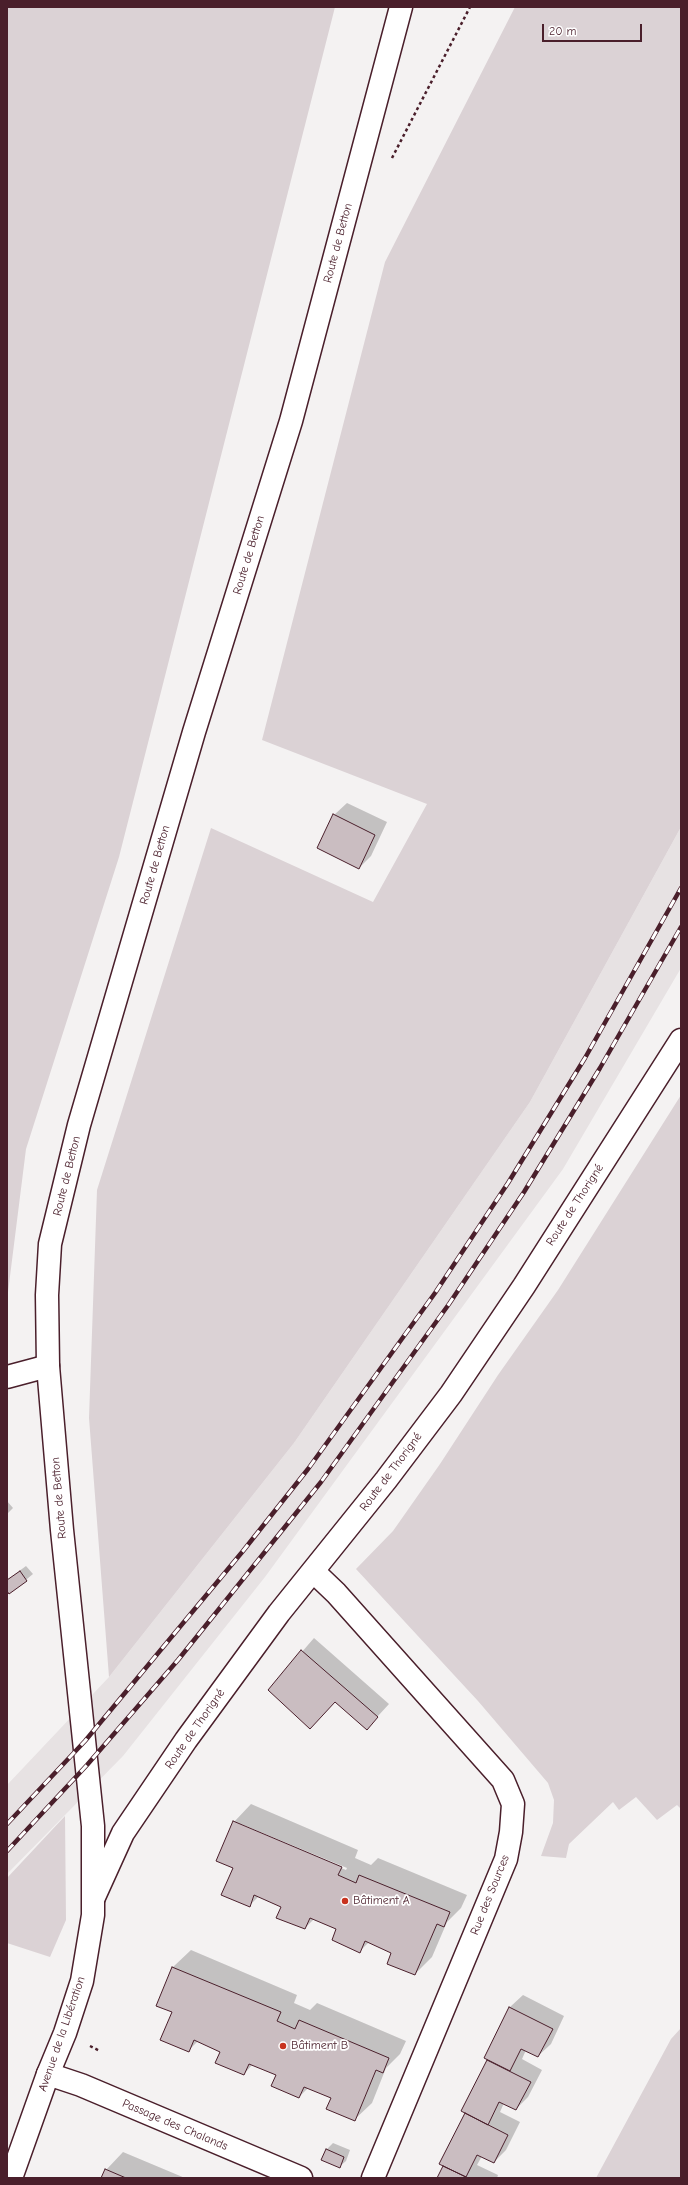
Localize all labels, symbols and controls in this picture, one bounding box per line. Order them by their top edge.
scale bar [544,16,644,42]
text: 20 m [549,24,577,38]
street label: Route de Betton [320,202,356,284]
street label: Route de Betton [230,514,268,596]
street label: Route de Betton [137,824,173,906]
street label: Route de Betton [50,1135,84,1217]
street label: Route de Thorigné [543,1161,607,1249]
street label: Route de Thorigné [357,1430,425,1514]
street label: Route de Betton [48,1457,70,1539]
street label: Route de Thorigné [162,1686,228,1772]
street label: Rue des Sources [467,1853,513,1937]
place label: Bâtiment A [353,1894,410,1908]
marker: Bâtiment A [340,1896,350,1906]
street label: Avenue de la Libération [36,1975,88,2093]
place label: Bâtiment B [291,2039,348,2053]
marker: Bâtiment B [278,2041,288,2051]
street label: Passage des Chalands [120,2096,230,2154]

